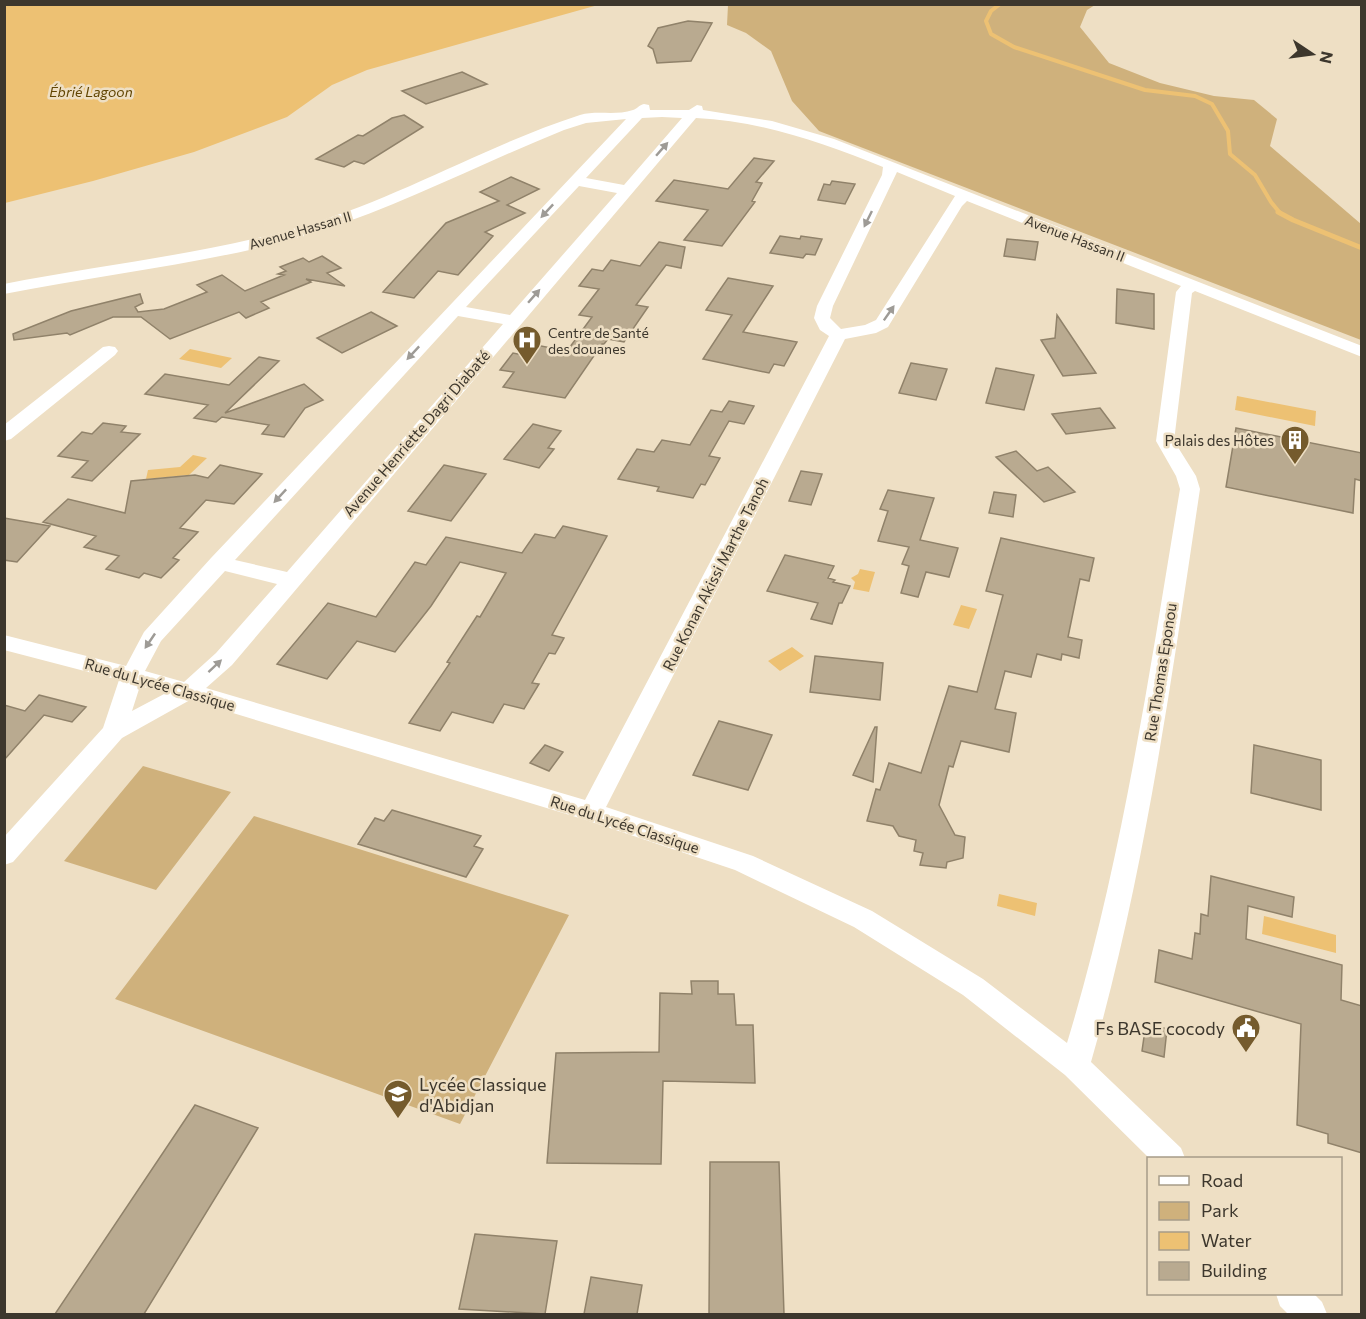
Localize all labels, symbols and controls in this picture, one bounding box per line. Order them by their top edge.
north arrow [1282,24,1342,84]
text: N [1316,50,1338,65]
water label: Ébrié Lagoon [49,83,133,100]
one-way arrow [656,141,669,157]
one-way arrow [540,204,554,218]
street label: Avenue Hassan II [247,207,353,253]
one-way arrow [864,210,873,227]
street label: Avenue Hassan II [1023,211,1127,265]
one-way arrow [528,288,541,304]
one-way arrow [883,305,894,321]
hospital icon: Centre de Santé des douanes [511,324,543,366]
place label: Centre de Santé des douanes [548,324,649,357]
street label: Avenue Henriette Dagri Diabaté [339,346,493,520]
one-way arrow [406,346,420,361]
building icon: Palais des Hôtes [1279,424,1311,466]
place label: Palais des Hôtes [1164,431,1274,449]
street label: Rue Konan Akissi Marthe Tanoh [658,475,772,673]
one-way arrow [274,488,287,503]
street label: Rue Thomas Eponou [1140,602,1180,742]
one-way arrow [145,633,156,649]
street label: Rue du Lycée Classique [83,654,237,714]
one-way arrow [208,659,223,673]
street label: Rue du Lycée Classique [548,791,702,857]
public building icon: Fs BASE cocody [1230,1012,1262,1054]
place label: Fs BASE cocody [1095,1017,1225,1039]
place label: Lycée Classique d'Abidjan [419,1073,547,1116]
school or university icon: Lycée Classique d'Abidjan [382,1078,414,1120]
legend [1147,1157,1342,1295]
text: Road [1201,1169,1243,1191]
text: Park [1201,1199,1239,1221]
text: Water [1201,1229,1252,1251]
text: Building [1201,1259,1267,1281]

